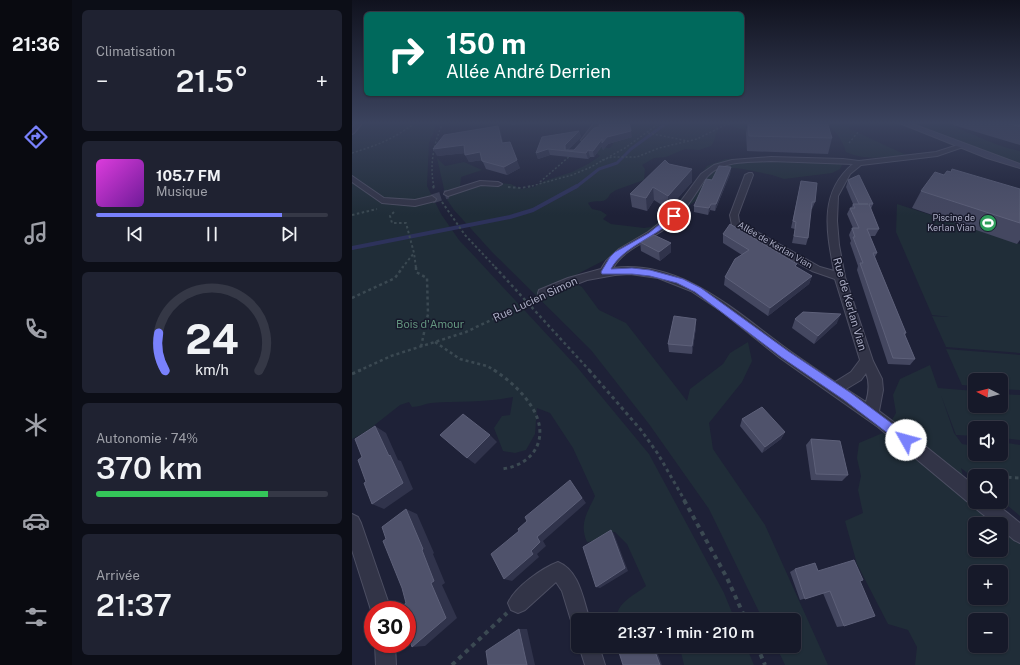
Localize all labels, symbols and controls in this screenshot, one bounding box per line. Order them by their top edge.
text: 150 m [446,27,526,60]
icon: right [380,28,432,80]
text: 21:36 [12,34,60,55]
text: Climatisation [96,44,175,59]
text: Allée André Derrien [446,61,611,82]
text: 21.5° [176,63,248,99]
text: − [96,68,108,94]
text: + [316,68,328,94]
icon: directions [22,123,50,151]
text: 105.7 FM [156,167,221,184]
text: Musique [156,184,208,199]
pin [657,199,691,233]
icon: arrive [663,205,685,227]
place label: Piscine de Kerlan Vian [927,212,975,233]
sports icon: Piscine de Kerlan Vian [978,213,998,233]
icon: music [22,219,50,247]
street label: Allée de Kerlan Vian [736,219,814,270]
icon: previous [124,223,146,245]
icon: pause [201,223,223,245]
icon: next [278,223,300,245]
street label: Rue de Kerlan Vian [831,256,869,352]
street label: Rue Lucien Simon [491,274,579,324]
text: 24 [185,313,239,362]
icon: phone [22,315,50,343]
park label: Bois d'Amour [396,318,464,330]
text: km/h [195,360,229,377]
north arrow [968,373,1008,413]
map controls [968,373,1008,653]
icon: climate [22,411,50,439]
position arrow [885,419,927,461]
button: sound [968,421,1008,461]
text: Autonomie · 74% [96,431,198,446]
text: 370 km [96,450,202,486]
button: search [968,469,1008,509]
icon: car [22,507,50,535]
button: layers [968,517,1008,557]
button: + [968,565,1008,605]
text: Arrivée [96,568,140,583]
text: 21:37 [96,587,172,623]
speed limit sign: 30 [364,601,416,653]
icon: filters [22,603,50,631]
button: − [968,613,1008,653]
text: 21:37 · 1 min · 210 m [618,624,754,641]

